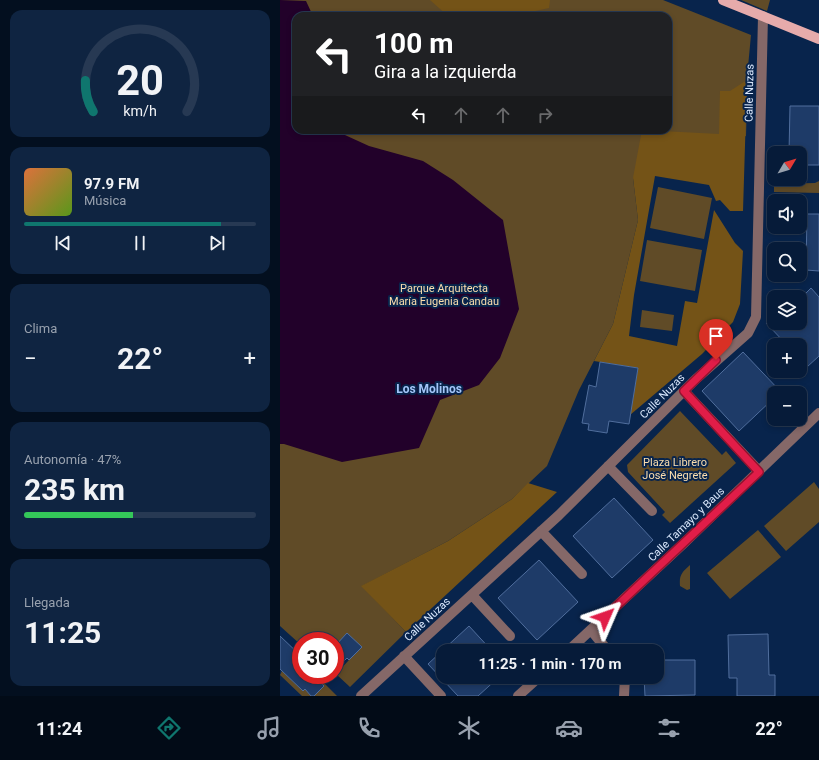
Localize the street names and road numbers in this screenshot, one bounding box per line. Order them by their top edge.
street label: Calle Nuzas [742,64,757,122]
street label: Calle Nuzas [637,371,688,421]
street label: Calle Tamayo y Baus [646,484,727,564]
street label: Calle Nuzas [402,595,453,644]

